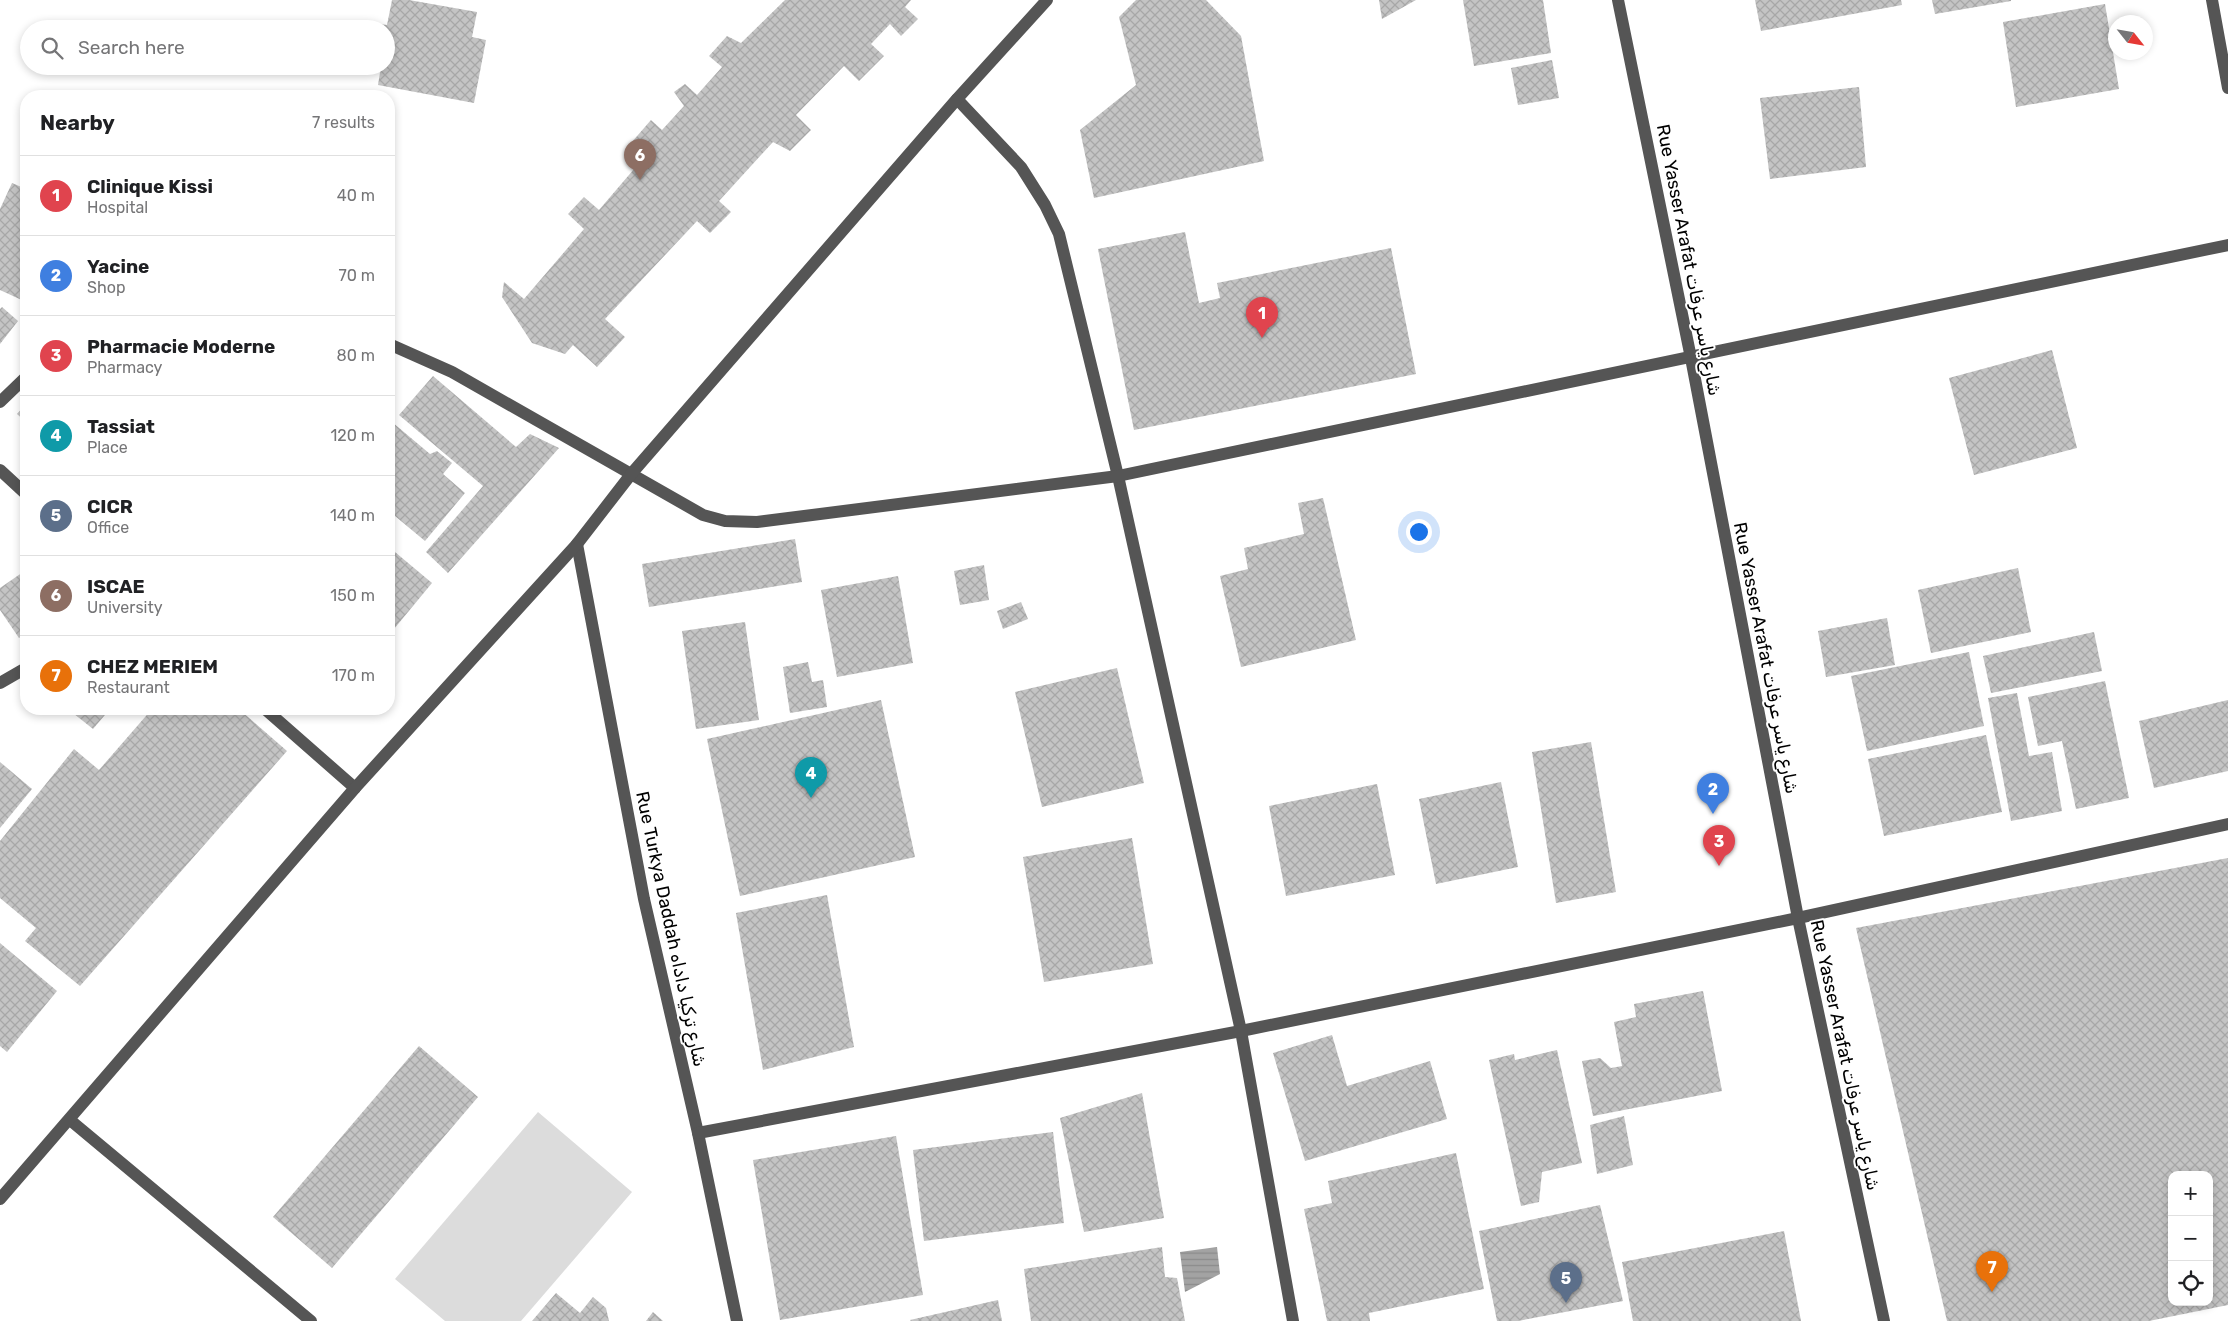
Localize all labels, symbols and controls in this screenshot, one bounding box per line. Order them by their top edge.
north arrow [2108,15,2153,60]
search box [20,20,395,75]
icon: search [38,34,66,62]
text: Search here [78,36,185,59]
text: Nearby [40,110,115,135]
text: 7 results [312,113,375,132]
street label: Rue Yasser Arafat شارع ياسر عرفات [1651,122,1726,398]
pin: 6 [624,139,656,180]
text: Clinique Kissi [87,175,213,198]
text: 1 [52,186,60,205]
text: 40 m [337,186,375,205]
text: Hospital [87,198,148,217]
text: Yacine [87,255,149,278]
text: 2 [51,266,61,285]
text: 70 m [338,266,375,285]
text: Shop [87,278,125,297]
pin: 1 [1246,297,1278,338]
text: Pharmacie Moderne [87,335,275,358]
text: 3 [51,346,61,365]
text: 80 m [337,346,375,365]
text: Pharmacy [87,358,162,377]
text: Tassiat [87,415,155,438]
text: 4 [51,426,61,445]
text: 120 m [330,426,375,445]
text: Place [87,438,128,457]
text: CICR [87,495,133,518]
text: 5 [51,506,61,525]
text: 140 m [330,506,375,525]
text: Office [87,518,129,537]
your location [1406,519,1432,545]
street label: Rue Yasser Arafat شارع ياسر عرفات [1728,520,1803,796]
text: ISCAE [87,575,145,598]
text: 6 [51,586,61,605]
text: 150 m [330,586,375,605]
text: University [87,598,163,617]
text: CHEZ MERIEM [87,655,218,678]
text: 7 [51,666,61,685]
text: 170 m [332,666,375,685]
text: Restaurant [87,678,170,697]
pin: 4 [795,757,827,798]
pin: 2 [1697,773,1729,814]
street label: Rue Turkya Daddah شارع تركيا داداه [630,789,711,1069]
pin: 3 [1703,825,1735,866]
street label: Rue Yasser Arafat شارع ياسر عرفات [1805,918,1884,1193]
map controls [2168,1171,2213,1306]
button: + [2168,1171,2213,1216]
button: − [2168,1216,2213,1261]
pin: 7 [1976,1251,2008,1292]
button: locate [2168,1261,2213,1306]
pin: 5 [1550,1262,1582,1303]

